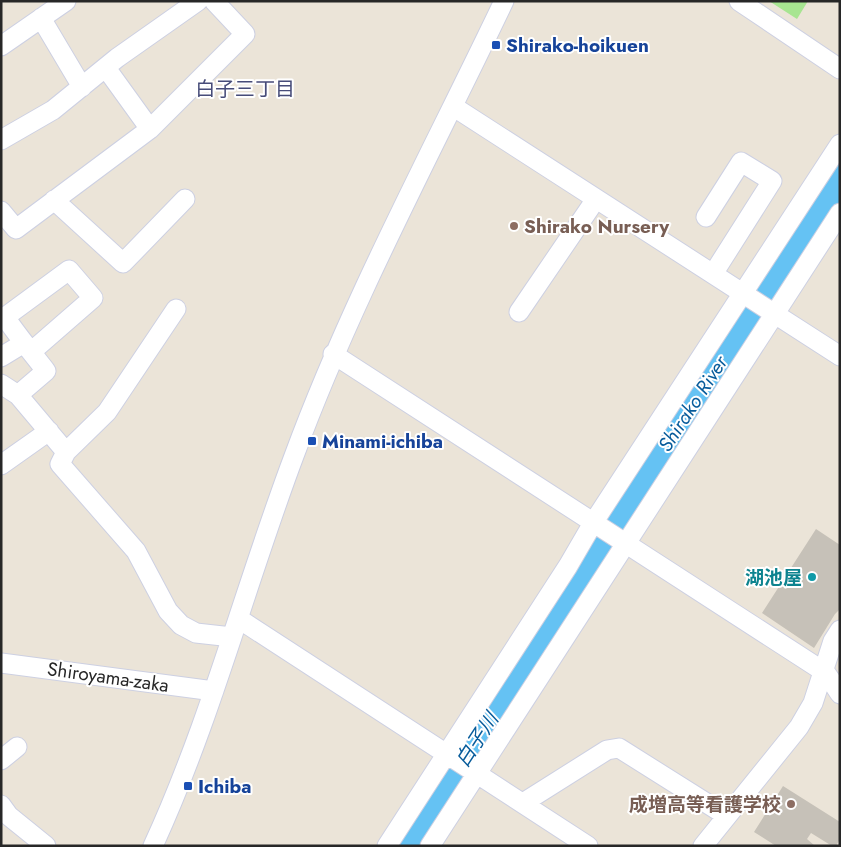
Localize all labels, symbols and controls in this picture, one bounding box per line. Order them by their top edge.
place label: Shirako-hoikuen [506,32,649,59]
marker: Shirako-hoikuen [490,39,502,51]
district label: 白子三丁目 [195,75,295,104]
place label: Shirako Nursery [524,213,670,240]
marker: Shirako Nursery [508,220,520,232]
water label: Shirako River [651,349,736,458]
place label: Minami-ichiba [322,428,443,455]
marker: Minami-ichiba [306,435,318,447]
place label: 湖池屋 [745,564,802,591]
marker: 湖池屋 [806,571,818,583]
street label: Shiroyama-zaka [45,655,171,699]
water label: 白子川 [449,705,507,773]
place label: Ichiba [198,773,252,800]
marker: Ichiba [182,780,194,792]
place label: 成増高等看護学校 [629,791,781,818]
marker: 成増高等看護学校 [785,798,797,810]

